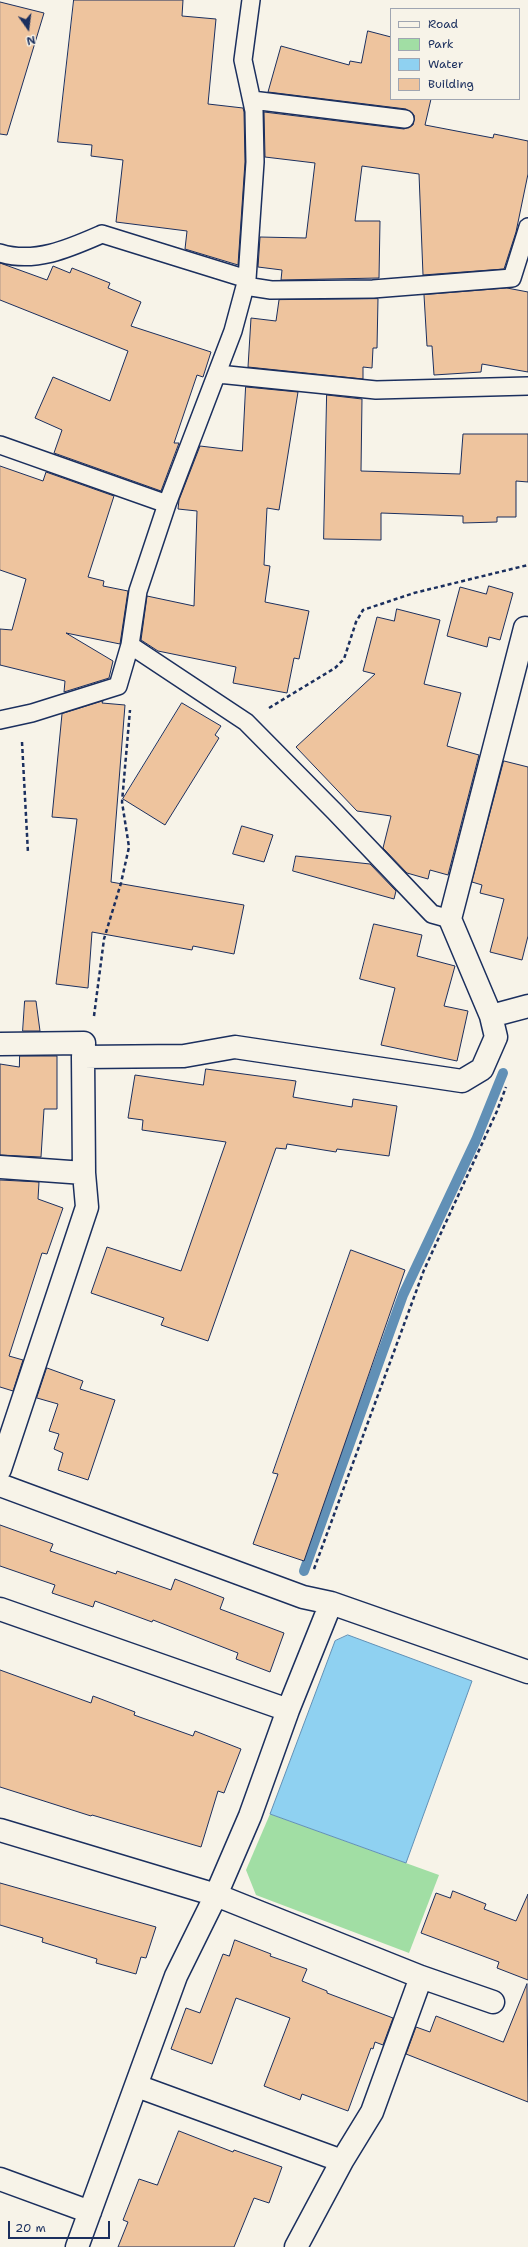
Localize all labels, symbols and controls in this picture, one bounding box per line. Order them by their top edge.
north arrow [8,8,48,48]
legend [390,8,520,100]
text: Road [428,16,458,32]
text: N [25,32,37,48]
text: Park [428,36,454,52]
text: Water [428,56,463,72]
text: Building [428,76,474,92]
scale bar [10,2213,112,2239]
text: 20 m [15,2220,46,2236]

